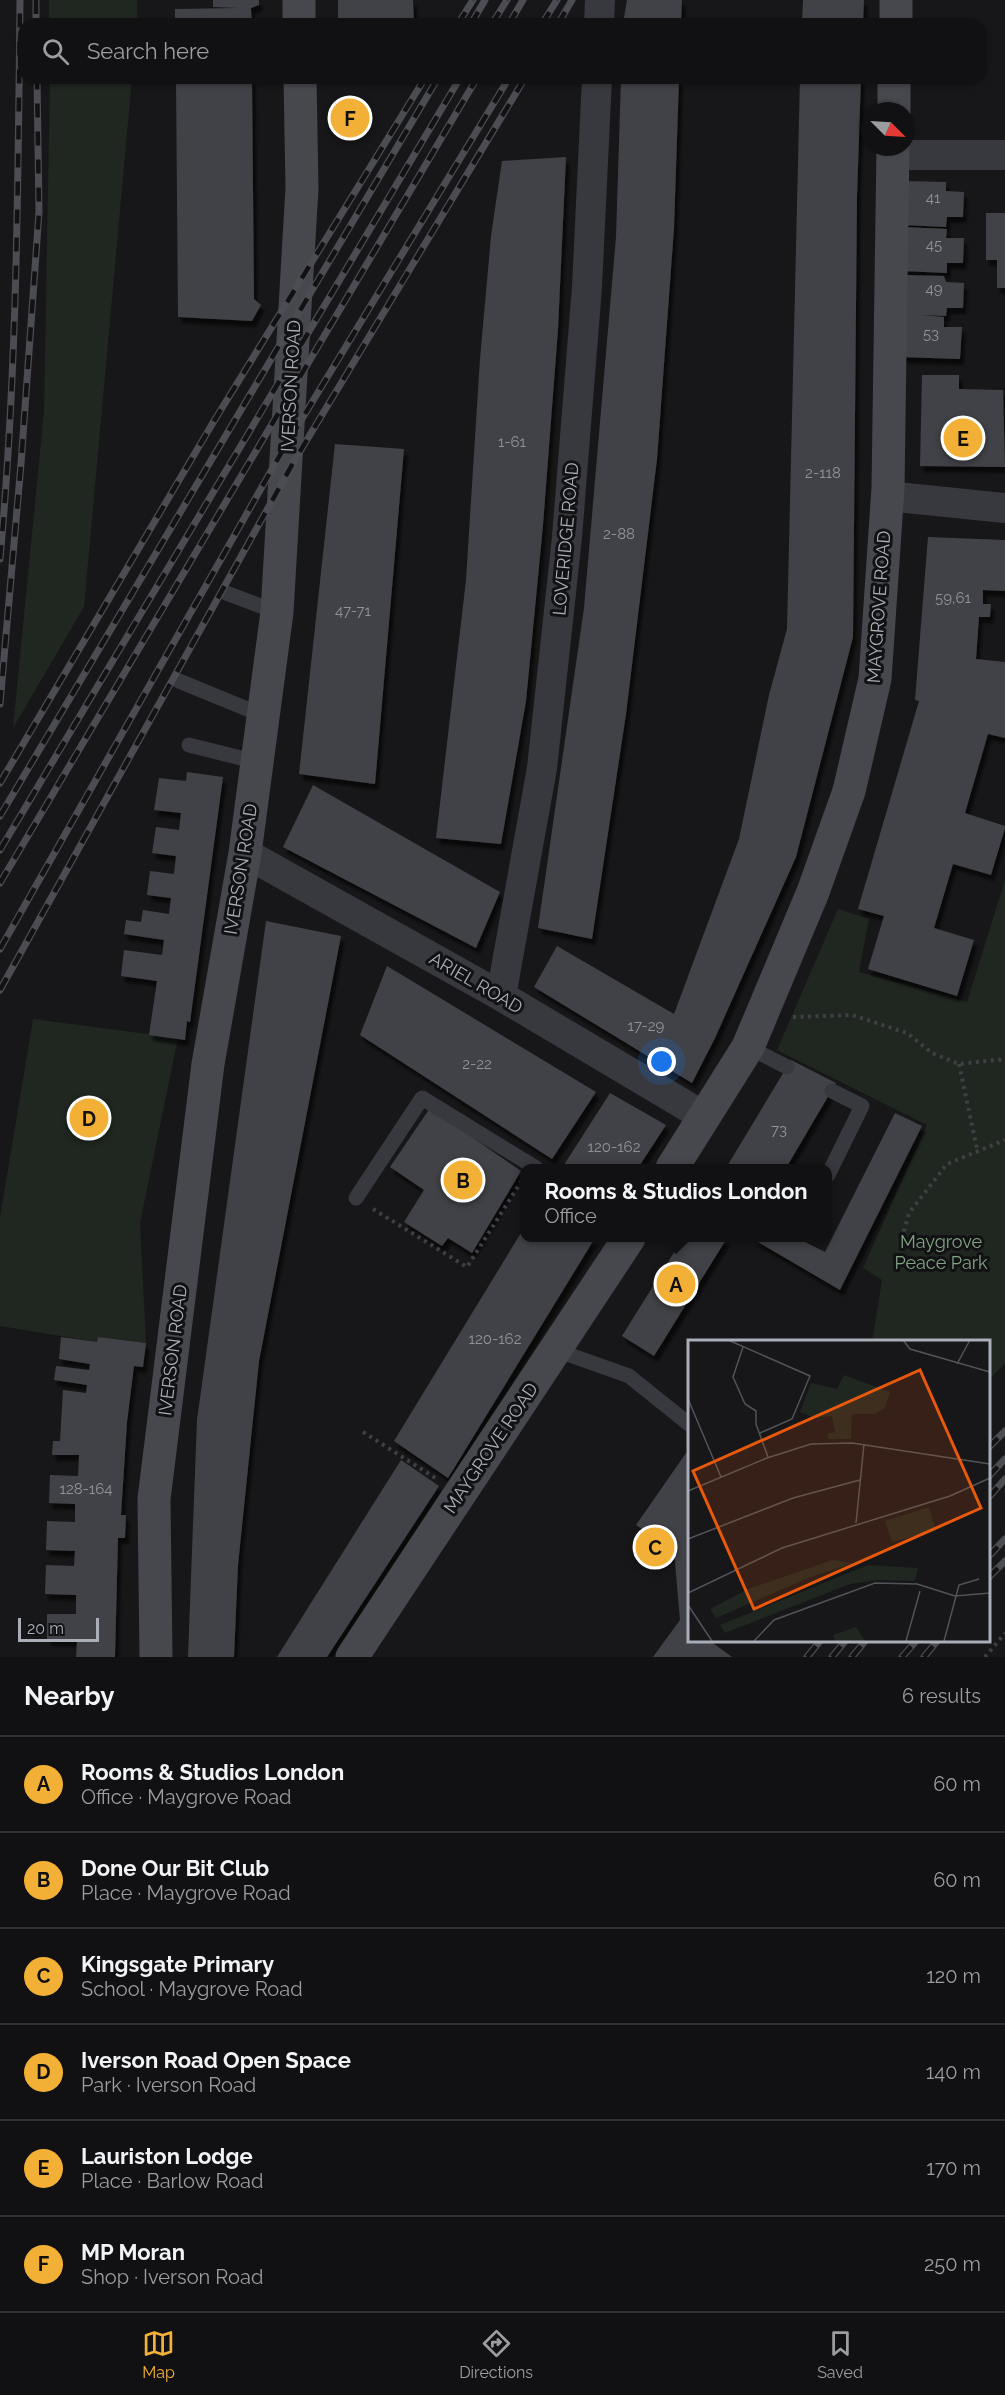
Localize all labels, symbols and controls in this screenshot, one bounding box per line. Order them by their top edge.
search box [18,18,987,84]
icon: search [39,35,72,68]
text: Search here [87,38,209,64]
pin: F [330,96,370,140]
north arrow [861,102,915,156]
house number: 41 [926,189,941,207]
house number: 45 [926,236,942,254]
house number: 49 [926,280,943,298]
street label: IVERSON ROAD [277,319,304,453]
house number: 53 [923,325,939,343]
pin: E [944,416,982,460]
house number: 1-61 [498,433,527,451]
street label: LOVERIDGE ROAD [548,461,583,616]
house number: 2-118 [805,464,841,482]
house number: 2-88 [603,525,635,543]
street label: MAYGROVE ROAD [863,530,894,684]
house number: 59,61 [935,589,971,607]
house number: 47-71 [335,602,372,620]
street label: IVERSON ROAD [220,802,261,936]
street label: ARIEL ROAD [426,948,527,1018]
house number: 17-29 [628,1017,665,1035]
your location [647,1047,676,1076]
house number: 2-22 [462,1055,492,1073]
pin: D [70,1096,109,1140]
house number: 73 [771,1121,787,1139]
house number: 120-162 [588,1138,641,1156]
pin: B [444,1158,482,1202]
popup [520,1164,832,1242]
text: Rooms & Studios London [544,1178,808,1204]
text: Office [544,1204,597,1228]
park label: Maygrove Peace Park [894,1231,988,1273]
pin: A [656,1262,696,1306]
street label: IVERSON ROAD [154,1283,191,1417]
house number: 120-162 [469,1330,522,1348]
inset map [688,1340,990,1642]
street label: MAYGROVE ROAD [439,1378,542,1517]
house number: 128-164 [59,1480,113,1498]
pin: C [636,1524,674,1570]
scale bar [18,1615,99,1642]
text: 20 m [27,1619,64,1638]
text: Nearby [24,1681,114,1711]
text: 6 results [902,1684,981,1708]
text: Rooms & Studios London [81,1759,344,1785]
text: A [37,1772,50,1796]
text: 60 m [933,1772,981,1796]
text: Office · Maygrove Road [81,1785,292,1809]
text: Done Our Bit Club [81,1855,269,1881]
text: B [37,1868,50,1892]
text: 60 m [933,1868,981,1892]
text: Place · Maygrove Road [81,1881,291,1905]
text: Kingsgate Primary [81,1951,274,1977]
text: C [37,1964,50,1988]
text: 120 m [926,1964,981,1988]
text: School · Maygrove Road [81,1977,303,2001]
text: Iverson Road Open Space [81,2047,351,2073]
text: D [36,2060,51,2084]
text: 140 m [926,2060,981,2084]
text: Park · Iverson Road [81,2073,256,2097]
text: Lauriston Lodge [81,2143,253,2169]
text: E [37,2156,50,2180]
text: 170 m [926,2156,981,2180]
text: Place · Barlow Road [81,2169,263,2193]
text: MP Moran [81,2239,185,2265]
text: F [38,2252,49,2276]
text: 250 m [924,2252,981,2276]
text: Shop · Iverson Road [81,2265,263,2289]
tab: Map [142,2327,175,2382]
tab: Directions [459,2327,533,2382]
tab: Saved [817,2327,863,2382]

